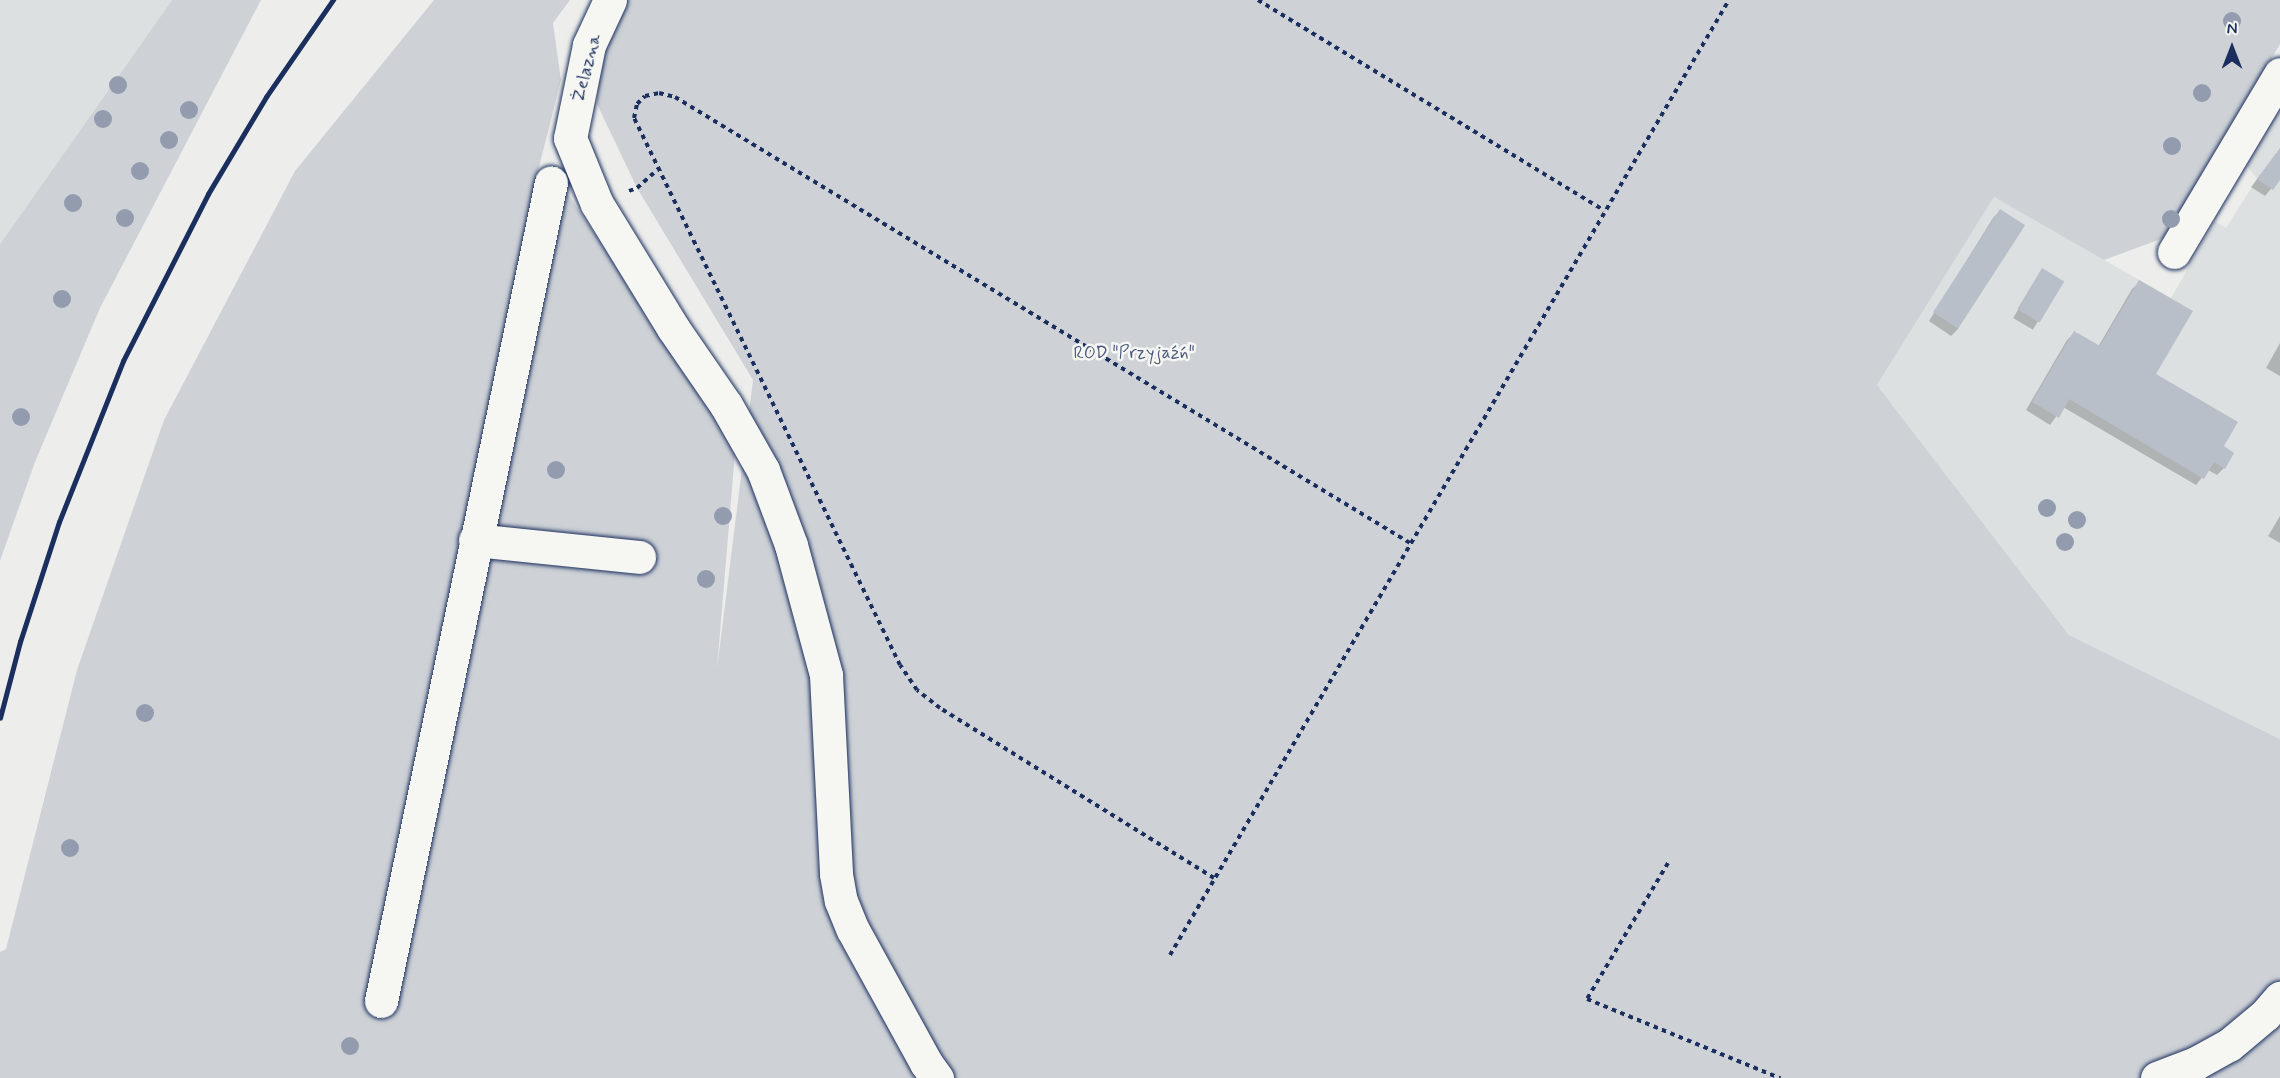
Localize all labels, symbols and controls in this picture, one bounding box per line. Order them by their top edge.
north arrow [2202,18,2262,78]
text: N [2227,19,2237,40]
street label: Żelazna [568,31,606,105]
park label: ROD "Przyjaźń" [1073,342,1195,364]

